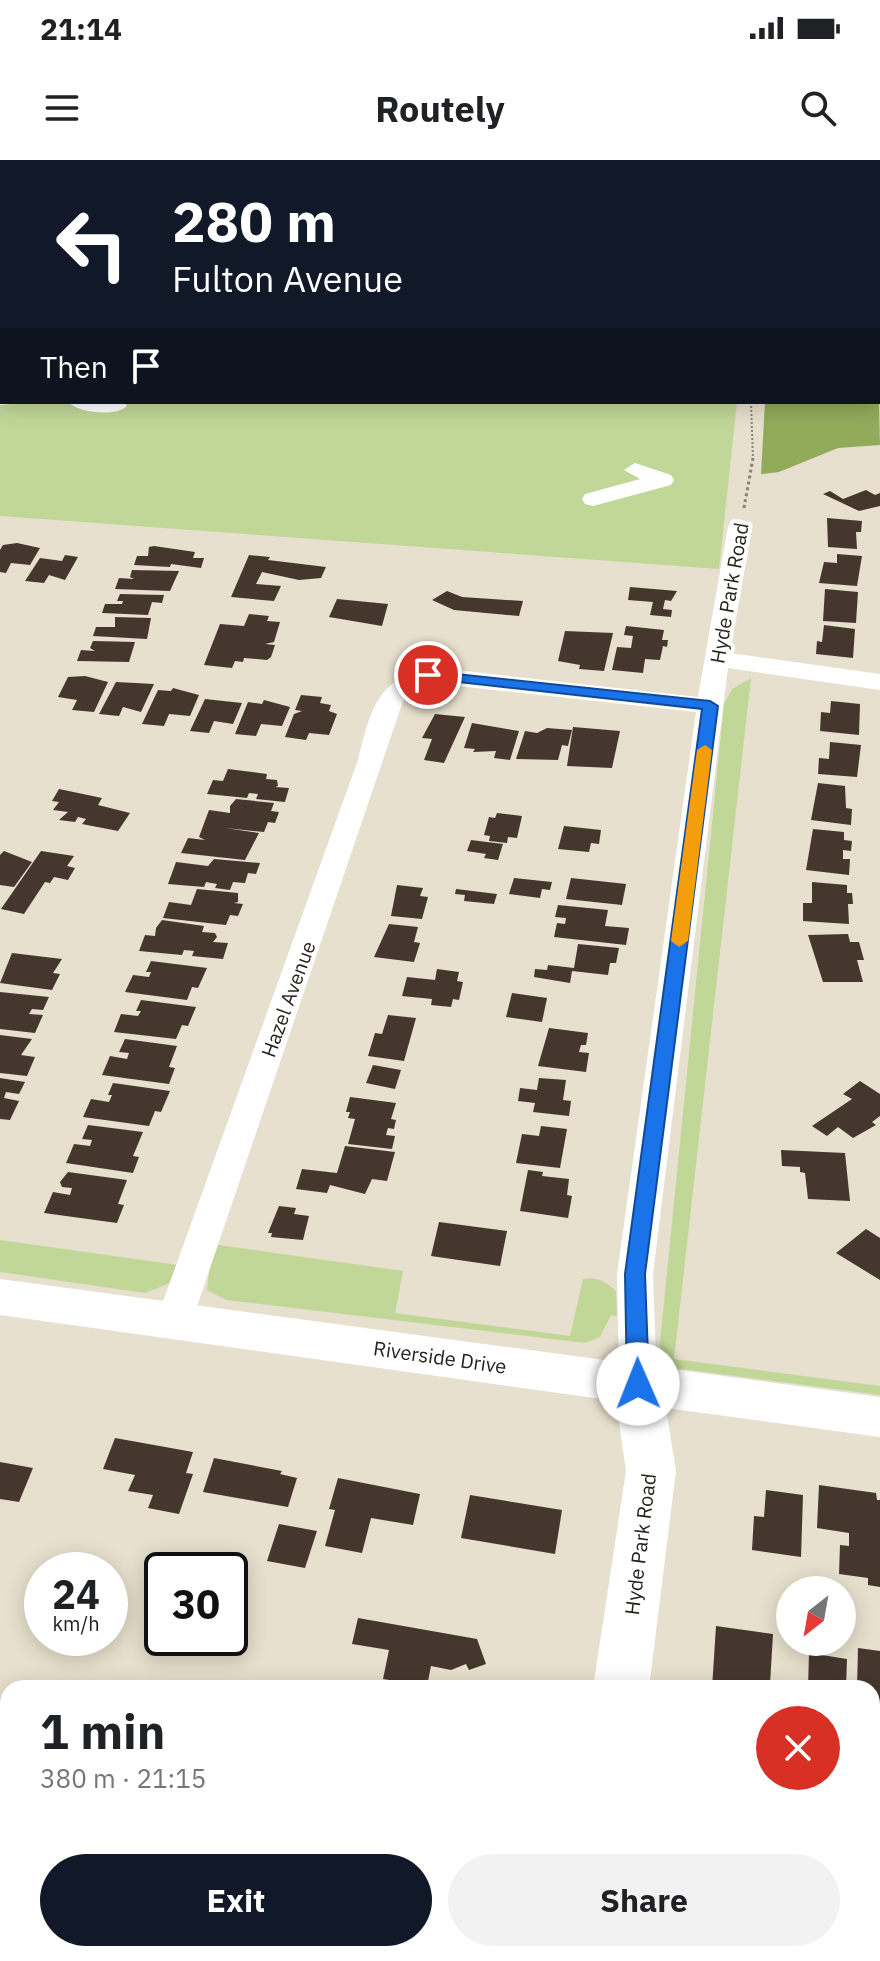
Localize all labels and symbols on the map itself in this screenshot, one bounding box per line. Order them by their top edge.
street label: Hyde Park Road [703,520,755,666]
pin [394,641,462,709]
street label: Hazel Avenue [254,937,322,1061]
street label: Riverside Drive [372,1334,508,1380]
position arrow [596,1342,680,1426]
street label: Hyde Park Road [618,1472,662,1616]
speed limit sign: 30 [144,1552,248,1656]
north arrow [776,1576,856,1656]

